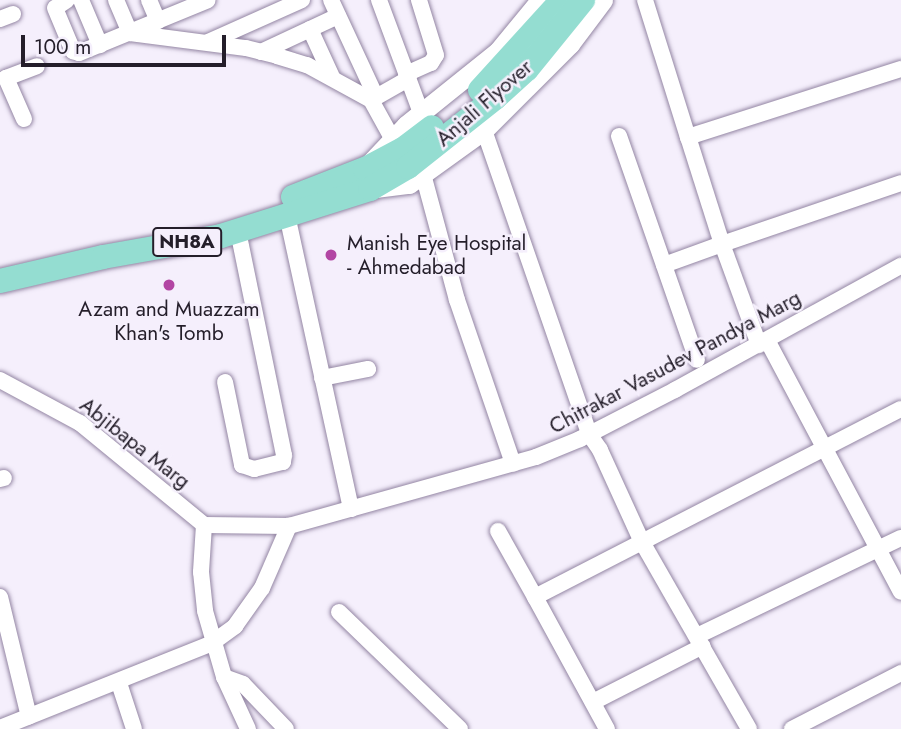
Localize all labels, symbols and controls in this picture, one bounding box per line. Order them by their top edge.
scale bar [24,21,229,65]
text: 100 m [34,32,91,62]
street label: Anjali Flyover [431,54,537,152]
road number: NH8A [152,226,222,258]
place label: Manish Eye Hospital - Ahmedabad [347,230,526,280]
marker: Manish Eye Hospital - Ahmedabad [321,245,341,265]
marker: Azam and Muazzam Khan's Tomb [161,277,177,293]
street label: Chitrakar Vasudev Pandya Marg [545,285,805,439]
place label: Azam and Muazzam Khan's Tomb [78,296,260,346]
street label: Abjibapa Marg [75,392,195,494]

